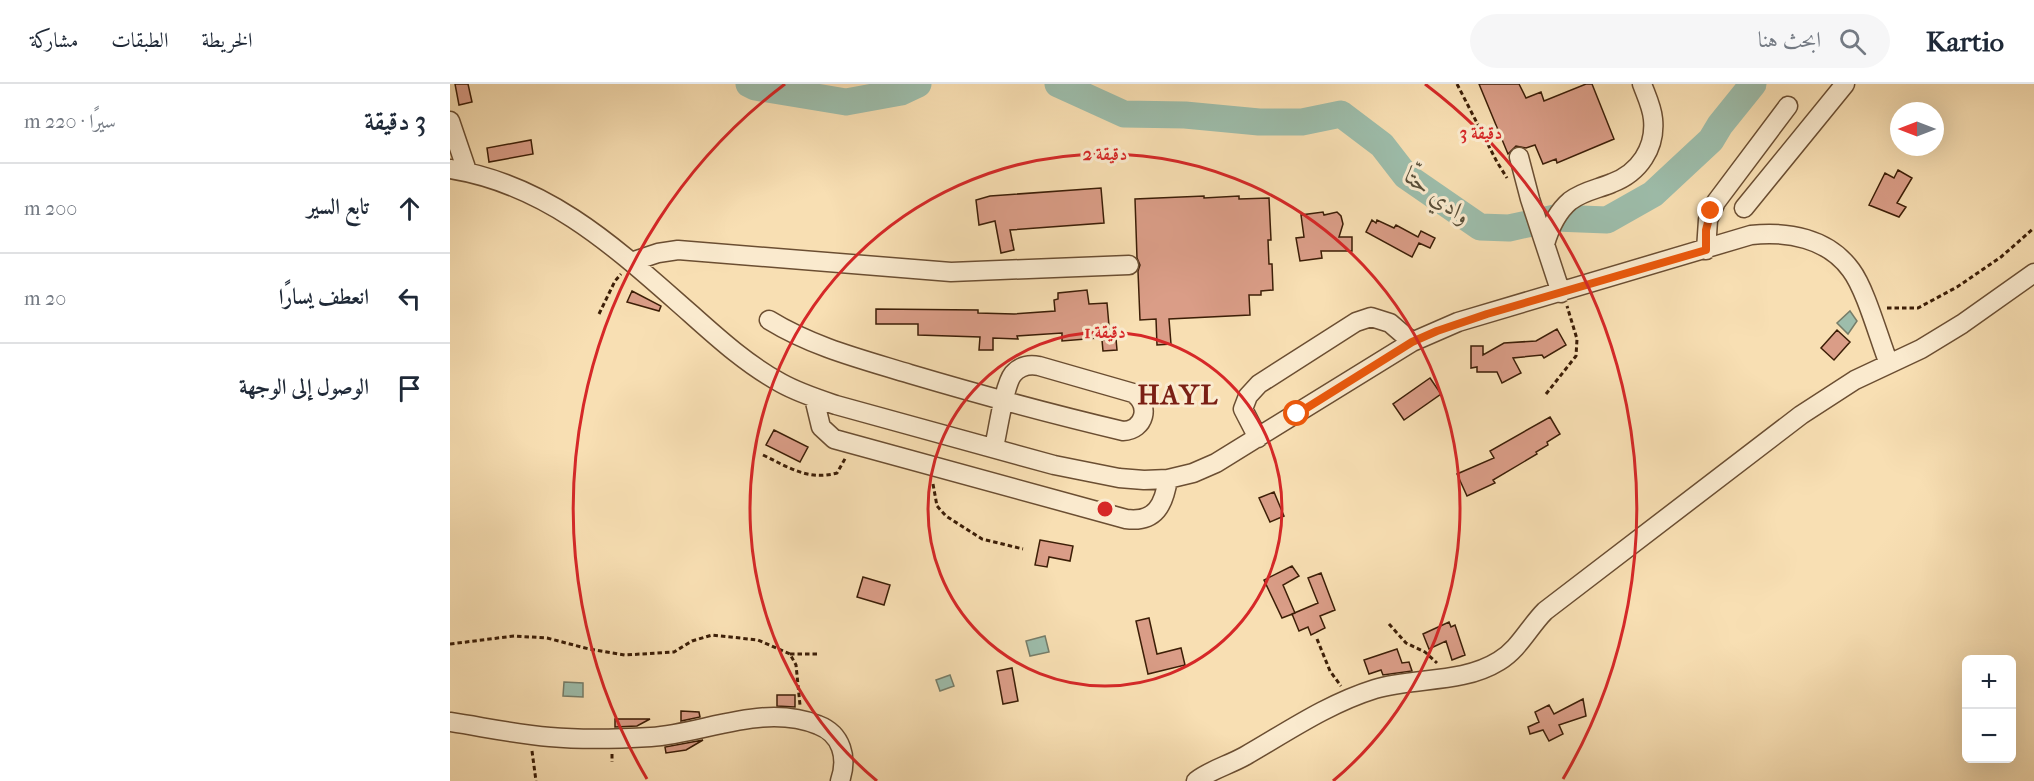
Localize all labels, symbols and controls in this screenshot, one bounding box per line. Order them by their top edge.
search box [1470,14,1890,68]
icon: search [1836,25,1869,58]
text: Kartio [1926,25,2004,58]
text: ابحث هنا [1758,27,1821,53]
text: مشاركة [30,28,78,52]
text: الطبقات [111,28,168,52]
text: الخريطة [201,28,253,52]
north arrow [1890,102,1944,156]
text: 3 دقيقة [364,106,426,137]
text: سيرًا · 220 m [24,110,116,133]
text: 3 دقيقة [1460,123,1502,144]
text: 2 دقيقة [1083,144,1127,165]
water label: وادي حتّا [1395,159,1478,234]
icon: ahead [393,192,426,225]
text: تابع السير [307,194,369,220]
text: 200 m [24,197,77,220]
route end [1697,197,1723,223]
icon: left [393,282,426,315]
text: انعطف يسارًا [279,284,369,310]
text: 20 m [24,287,66,310]
text: 1 دقيقة [1084,322,1126,343]
icon: arrive [393,372,426,405]
text: الوصول إلى الوجهة [239,374,369,400]
district label: HAYL [1137,378,1219,411]
route start [1283,400,1309,426]
centre of rings [1095,499,1115,519]
map controls [1962,655,2016,763]
button: + [1962,655,2016,709]
button: − [1962,709,2016,763]

